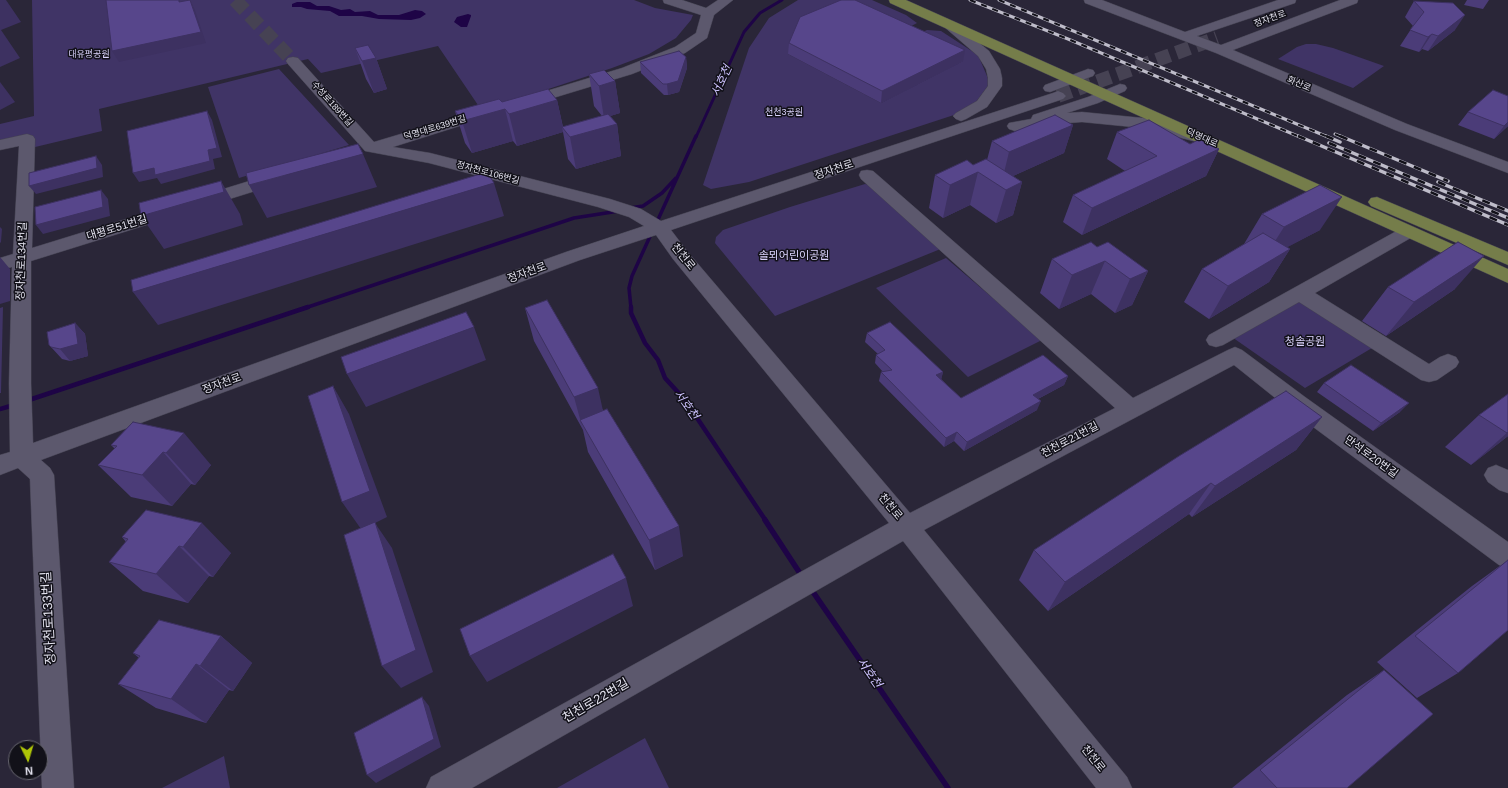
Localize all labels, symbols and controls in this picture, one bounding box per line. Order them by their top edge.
street label: 정자천로 [1253,8,1287,30]
park label: 대유평공원 [68,50,110,60]
water label: 서호천 [708,63,736,99]
street label: 화산로 [1285,74,1313,94]
street label: 수성로189번길 [309,79,355,129]
park label: 천천3공원 [765,108,803,118]
street label: 덕영대로639번길 [402,113,468,143]
street label: 덕영대로 [1185,126,1219,150]
street label: 정자천로 [813,157,855,183]
street label: 정자천로106번길 [455,159,521,187]
street label: 대평로51번길 [85,213,149,243]
street label: 정자천로134번길 [14,221,30,301]
street label: 천천로 [668,241,698,273]
park label: 솔뫼어린이공원 [759,249,829,263]
street label: 정자천로 [506,260,548,286]
park label: 청솔공원 [1285,335,1325,349]
street label: 정자천로 [201,371,243,397]
water label: 서호천 [670,387,702,423]
street label: 천천로21번길 [1039,419,1101,461]
street label: 만석로20번길 [1342,433,1400,481]
street label: 천천로 [875,491,905,523]
street label: 정자천로133번길 [39,571,59,665]
water label: 서호천 [854,655,884,691]
street label: 천천로22번길 [560,676,632,726]
north arrow [8,740,48,780]
street label: 천천로 [1078,743,1108,775]
text: N [24,765,33,777]

